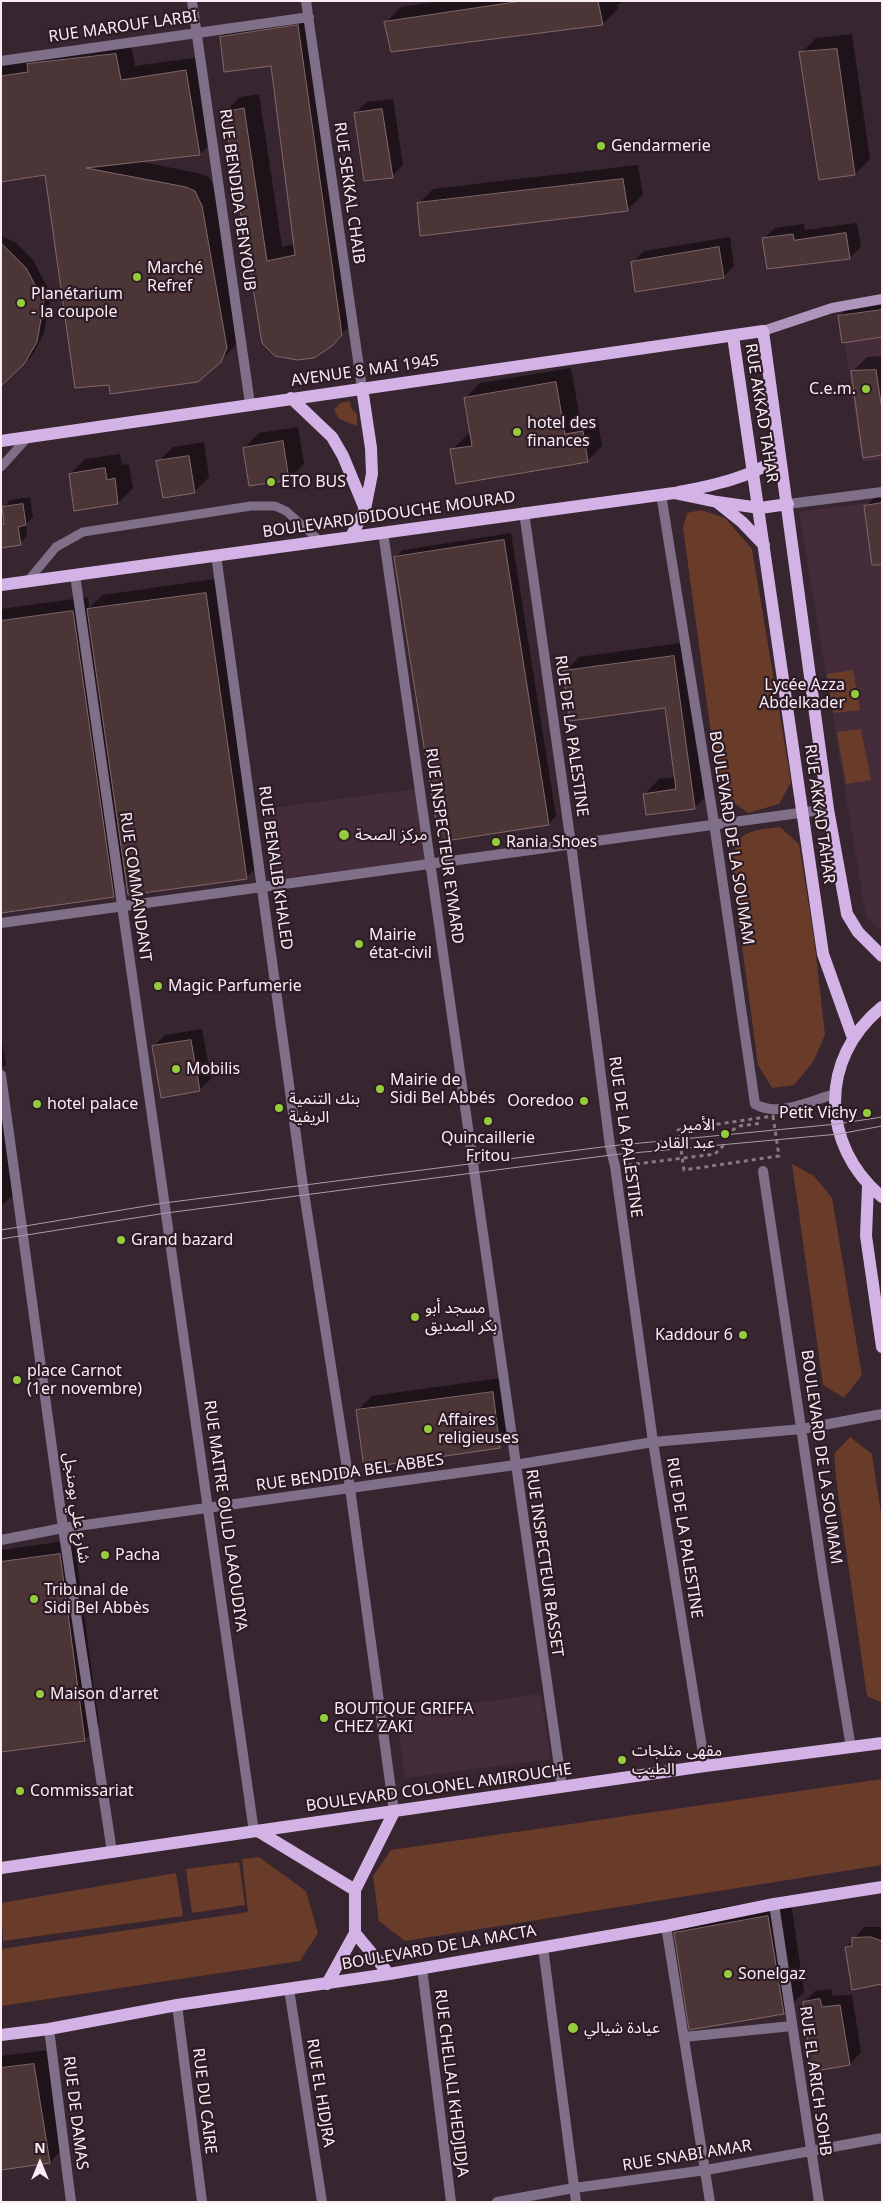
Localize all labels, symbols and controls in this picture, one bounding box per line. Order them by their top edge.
street label: RUE MAROUF LARBI [47,7,199,47]
street label: RUE BENDIDA BENYOUB [215,108,259,292]
street label: RUE SEKKAL CHAIB [330,121,368,265]
place label: Gendarmerie [611,136,711,156]
marker: Gendarmerie [595,140,607,152]
place label: Marché Refref [147,258,203,296]
marker: Marché Refref [131,271,143,283]
place label: Planétarium - la coupole [31,284,123,322]
marker: Planétarium - la coupole [15,297,27,309]
street label: RUE AKKAD TAHAR [741,342,781,484]
street label: AVENUE 8 MAI 1945 [290,351,440,391]
place label: C.e.m. [809,379,856,399]
marker: C.e.m. [860,383,872,395]
place label: hotel des finances [527,413,596,451]
marker: hotel des finances [511,426,523,438]
place label: ETO BUS [281,472,346,492]
marker: ETO BUS [265,476,277,488]
street label: BOULEVARD DIDOUCHE MOURAD [261,488,517,542]
street label: RUE DE LA PALESTINE [550,654,592,818]
place label: Lycée Azza Abdelkader [759,675,845,713]
marker: Lycée Azza Abdelkader [849,688,861,700]
street label: BOULEVARD DE LA SOUMAM [705,730,757,946]
street label: RUE AKKAD TAHAR [800,743,838,885]
street label: RUE INSPECTEUR EYMARD [421,747,467,945]
street label: RUE BENALIB KHALED [254,785,296,951]
street label: RUE COMMANDANT [115,811,155,963]
place label: مركز الصحة [355,825,427,845]
marker: مركز الصحة [337,828,351,842]
place label: Rania Shoes [506,832,597,852]
marker: Rania Shoes [490,836,502,848]
place label: Mairie état-civil [369,925,432,963]
marker: Mairie état-civil [353,938,365,950]
place label: Magic Parfumerie [168,976,302,996]
marker: Magic Parfumerie [152,980,164,992]
street label: RUE DE LA PALESTINE [604,1055,646,1219]
place label: Mobilis [186,1059,240,1079]
marker: Mobilis [170,1063,182,1075]
place label: Mairie de Sidi Bel Abbés [390,1070,495,1108]
marker: Mairie de Sidi Bel Abbés [374,1083,386,1095]
place label: بنك التنمية الريفية [289,1089,360,1127]
place label: Ooredoo [507,1091,574,1111]
place label: hotel palace [47,1094,138,1114]
marker: Ooredoo [578,1095,590,1107]
marker: hotel palace [31,1098,43,1110]
marker: بنك التنمية الريفية [273,1102,285,1114]
place label: Petit Vichy [779,1103,857,1123]
marker: Petit Vichy [861,1107,873,1119]
marker: Quincaillerie Fritou [482,1115,494,1127]
place label: الأمير عبد القادر [655,1115,715,1153]
place label: Quincaillerie Fritou [441,1128,535,1166]
marker: الأمير عبد القادر [719,1128,731,1140]
place label: Grand bazard [131,1230,233,1250]
marker: Grand bazard [115,1234,127,1246]
place label: مسجد أبو بكر الصديق [425,1298,497,1336]
marker: مسجد أبو بكر الصديق [409,1311,421,1323]
place label: Kaddour 6 [655,1325,733,1345]
marker: Kaddour 6 [737,1329,749,1341]
street label: BOULEVARD DE LA SOUMAM [796,1348,846,1566]
place label: place Carnot (1er novembre) [27,1361,142,1399]
marker: place Carnot (1er novembre) [11,1374,23,1386]
street label: RUE MAITRE OULD LAAOUDIYA [199,1399,251,1633]
place label: Affaires religieuses [438,1410,519,1448]
marker: Affaires religieuses [422,1423,434,1435]
street label: RUE BENDIDA BEL ABBES [255,1450,445,1496]
street label: شارع علي بومنجل [59,1451,93,1565]
street label: RUE DE LA PALESTINE [662,1456,706,1620]
street label: RUE INSPECTEUR BASSET [521,1468,567,1658]
place label: Pacha [115,1545,160,1565]
marker: Pacha [99,1549,111,1561]
place label: Tribunal de Sidi Bel Abbès [44,1580,149,1618]
marker: Tribunal de Sidi Bel Abbès [28,1593,40,1605]
place label: Maison d'arret [50,1684,158,1704]
marker: Maison d'arret [34,1688,46,1700]
place label: BOUTIQUE GRIFFA CHEZ ZAKI [334,1699,474,1737]
marker: BOUTIQUE GRIFFA CHEZ ZAKI [318,1712,330,1724]
place label: مقهى مثلجات الطيب [632,1741,722,1779]
marker: مقهى مثلجات الطيب [616,1754,628,1766]
street label: BOULEVARD COLONEL AMIROUCHE [305,1760,573,1816]
place label: Commissariat [30,1781,134,1801]
marker: Commissariat [14,1785,26,1797]
street label: BOULEVARD DE LA MACTA [340,1921,538,1975]
place label: Sonelgaz [738,1964,806,1984]
marker: Sonelgaz [722,1968,734,1980]
street label: RUE CHELLALI KHEDJIDJA [430,1988,472,2178]
street label: RUE EL ARICH SOHB [795,2005,835,2157]
place label: عيادة شيالي [584,2018,660,2038]
marker: عيادة شيالي [566,2021,580,2035]
street label: RUE EL HIDJRA [302,2037,338,2149]
street label: RUE DU CAIRE [188,2047,220,2155]
street label: RUE DE DAMAS [58,2055,92,2171]
street label: RUE SNABI AMAR [621,2136,753,2176]
north arrow [15,2138,65,2188]
text: N [34,2138,46,2157]

